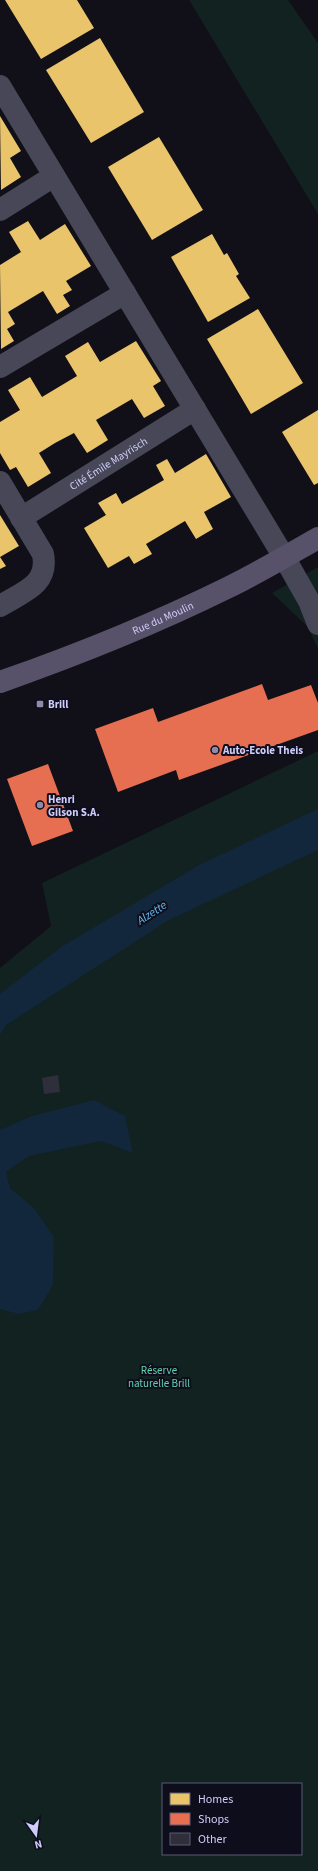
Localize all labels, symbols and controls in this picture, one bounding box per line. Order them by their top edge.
street label: Cité Émile Mayrisch [66,433,150,493]
street label: Rue du Moulin [130,598,196,638]
place label: Brill [48,697,69,712]
marker: Brill [35,699,45,709]
place label: Auto-Ecole Theis [222,743,303,758]
marker: Auto-Ecole Theis [210,745,220,755]
place label: Henri Gilson S.A. [48,792,100,820]
marker: Henri Gilson S.A. [35,800,45,810]
water label: Alzette [133,897,171,930]
park label: Réserve naturelle Brill [128,1363,190,1391]
legend [162,1783,302,1855]
text: Homes [198,1791,233,1808]
text: Shops [198,1811,229,1828]
north arrow [16,1815,56,1855]
text: Other [198,1831,228,1848]
text: N [33,1836,44,1852]

